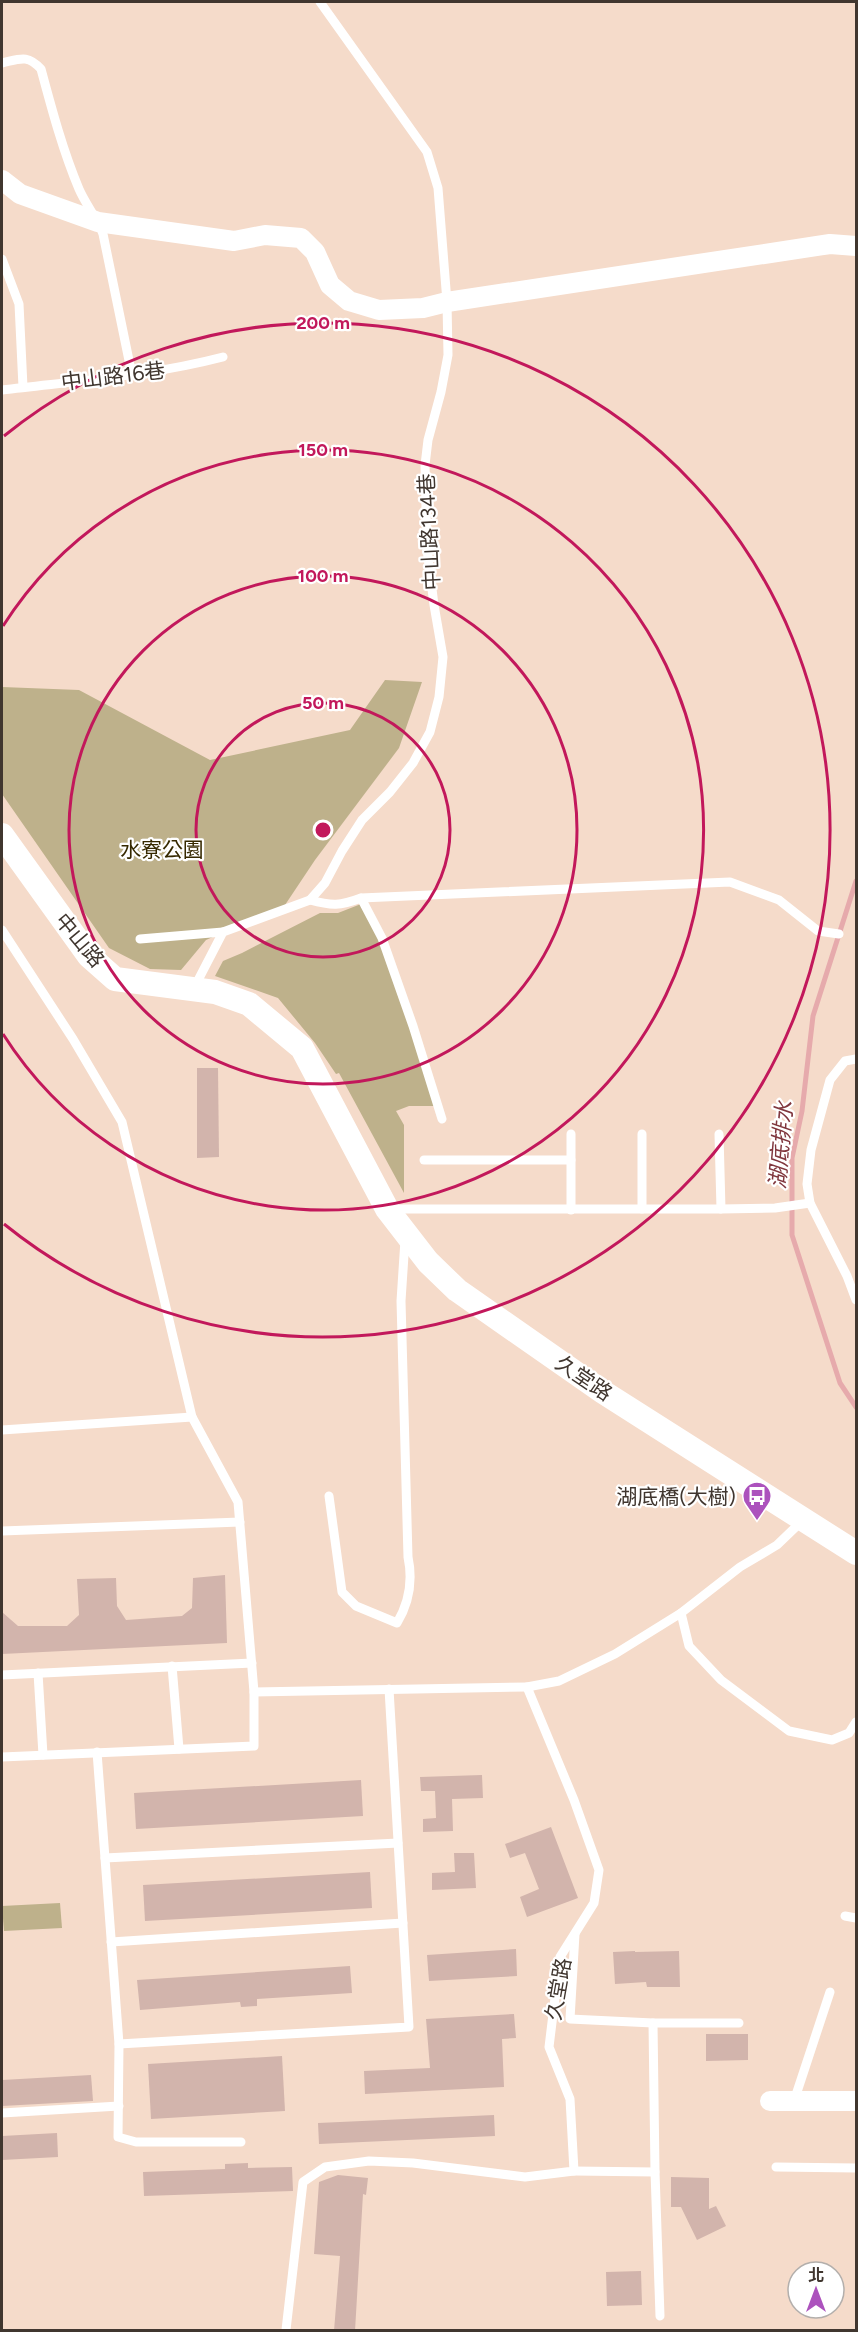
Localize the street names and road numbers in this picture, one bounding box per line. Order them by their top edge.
street label: 中山路16巷 [60,357,166,395]
street label: 中山路134巷 [413,473,445,591]
street label: 中山路 [50,908,110,972]
street label: 久堂路 [551,1350,617,1406]
street label: 久堂路 [540,1956,576,2022]

